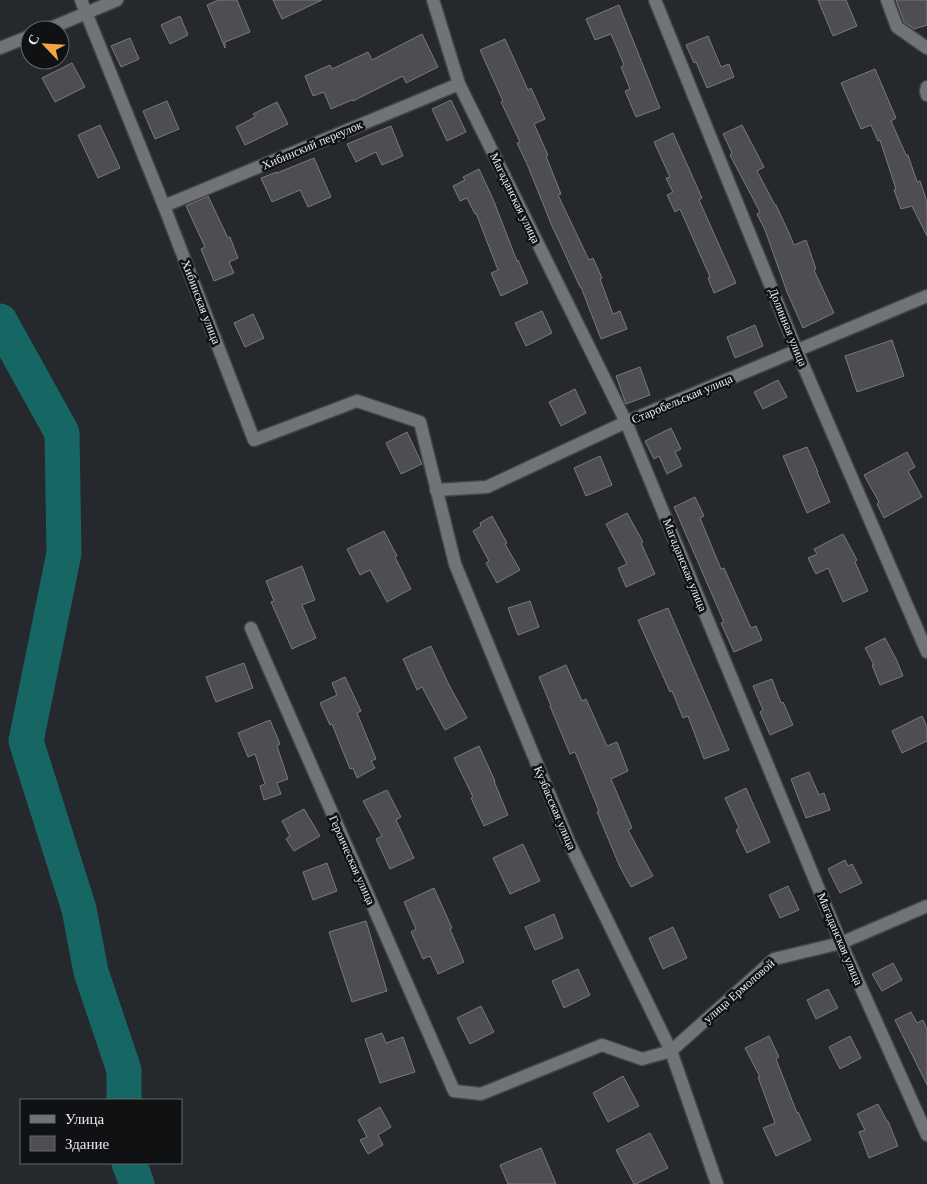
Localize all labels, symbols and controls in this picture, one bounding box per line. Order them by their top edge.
north arrow [20,20,70,70]
text: С [23,31,44,48]
street label: Хибинский переулок [259,117,364,172]
street label: Магаданская улица [487,150,544,246]
street label: Хибинская улица [179,258,225,347]
street label: Долинная улица [766,285,811,369]
street label: Старобельская улица [629,370,735,427]
street label: Магаданская улица [660,516,711,614]
street label: Кузбасская улица [531,764,580,853]
street label: Героическая улица [326,813,379,907]
street label: Магаданская улица [814,890,867,988]
street label: улица Ермоловой [700,955,778,1026]
legend [20,1099,182,1164]
text: Улица [65,1109,104,1128]
text: Здание [65,1134,109,1153]

